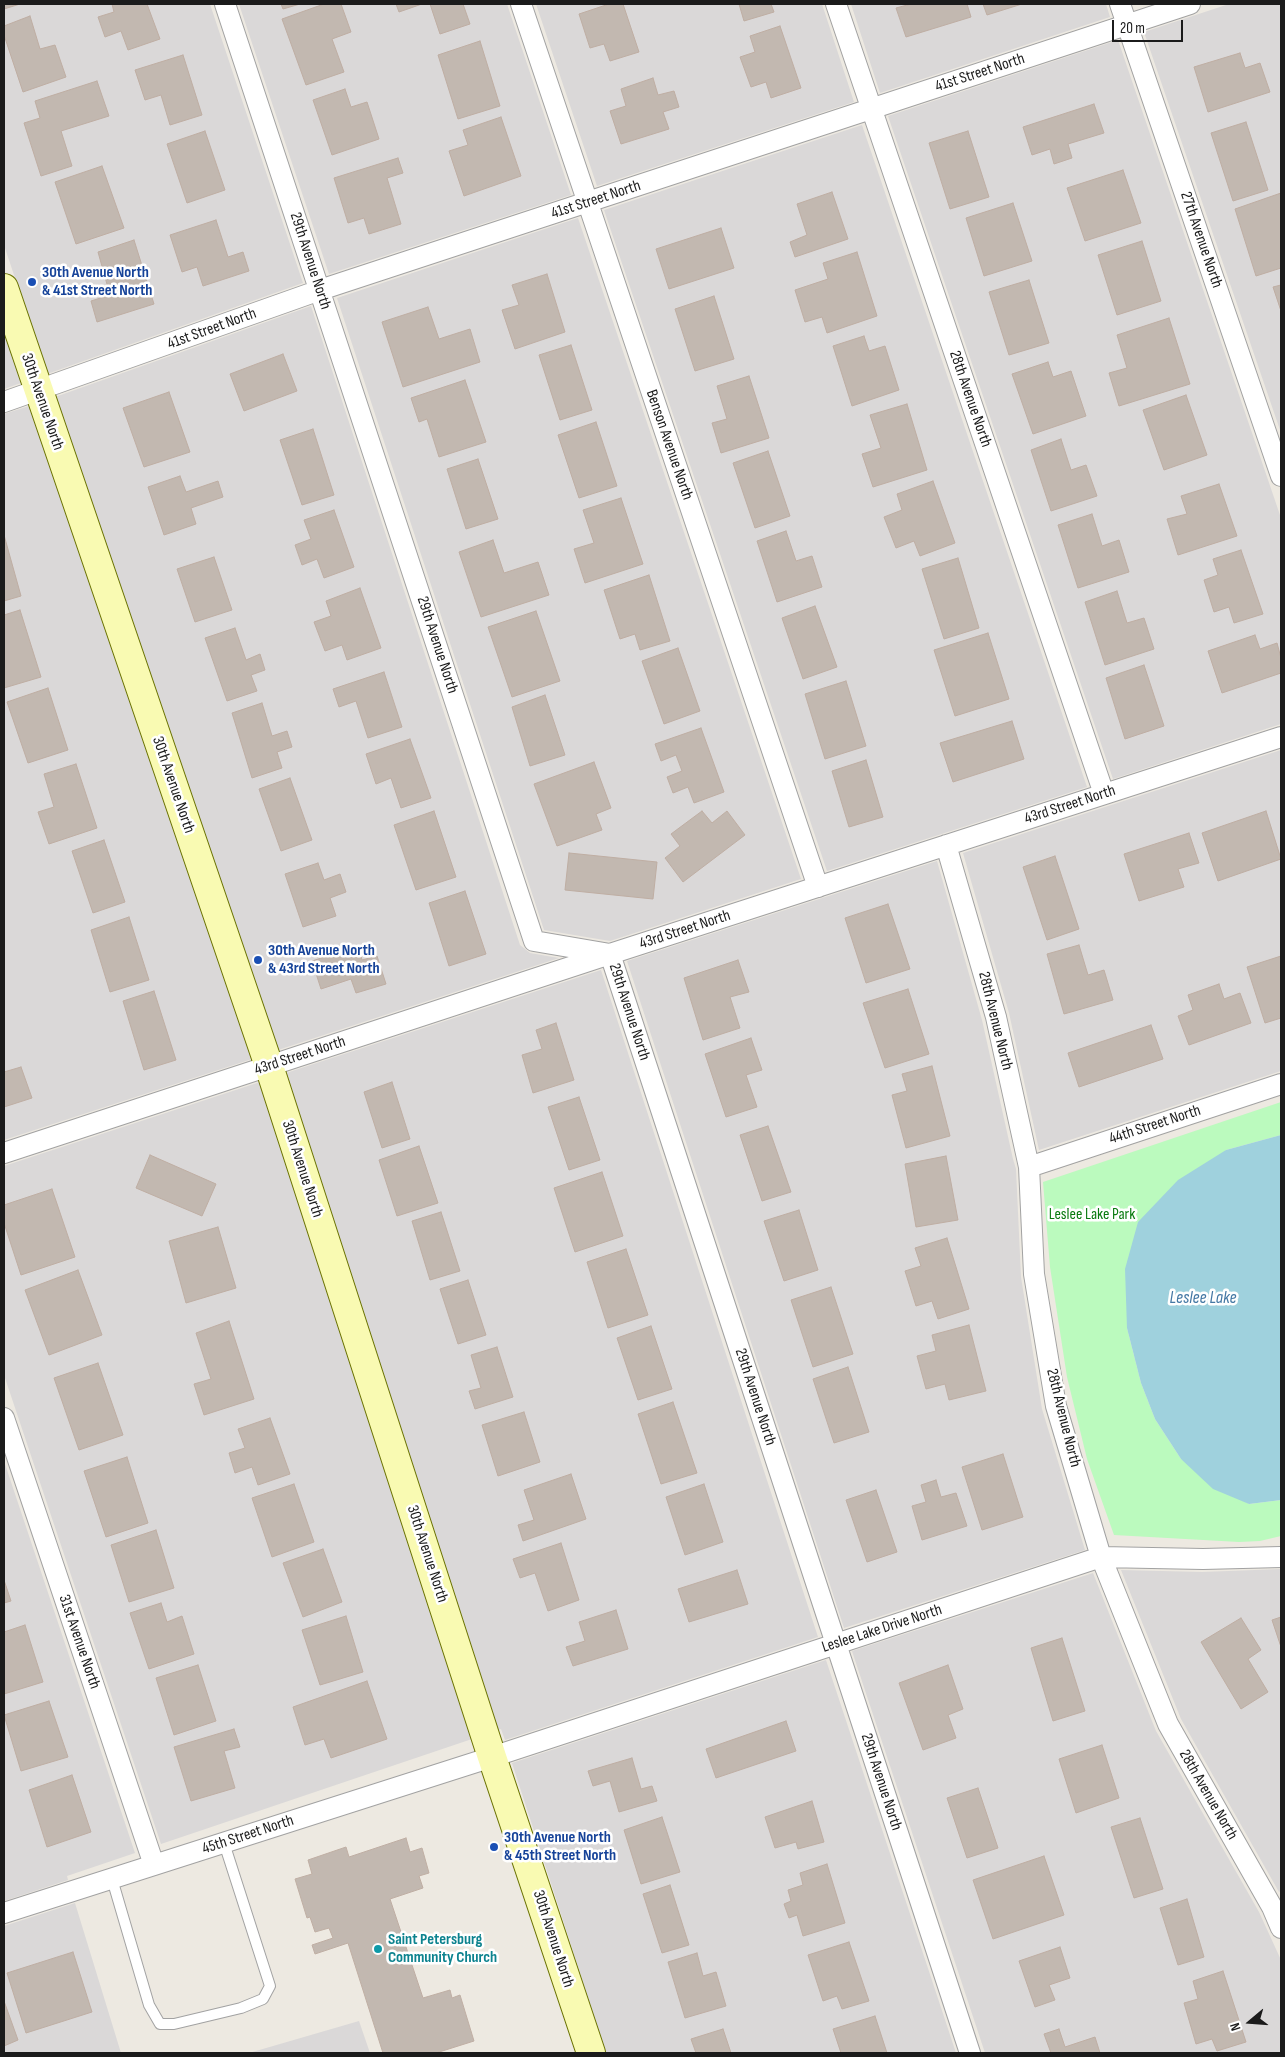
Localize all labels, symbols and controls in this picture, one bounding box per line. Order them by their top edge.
scale bar [1115,10,1186,42]
text: 20 m [1120,19,1145,38]
street label: 41st Street North [933,49,1027,97]
street label: 41st Street North [549,176,643,224]
street label: 27th Avenue North [1176,189,1226,291]
street label: 29th Avenue North [285,210,335,312]
place label: 30th Avenue North & 41st Street North [42,263,152,301]
marker: 30th Avenue North & 41st Street North [26,276,38,288]
street label: 41st Street North [165,304,259,354]
street label: 28th Avenue North [945,348,995,450]
street label: 30th Avenue North [16,351,68,453]
street label: Benson Avenue North [641,387,697,503]
street label: 29th Avenue North [412,594,462,696]
street label: 30th Avenue North [147,734,199,836]
street label: 43rd Street North [1022,781,1118,829]
street label: 43rd Street North [637,906,733,954]
place label: 30th Avenue North & 43rd Street North [268,941,380,979]
marker: 30th Avenue North & 43rd Street North [252,954,264,966]
street label: 29th Avenue North [604,961,654,1063]
street label: 28th Avenue North [973,970,1017,1072]
street label: 43rd Street North [252,1032,348,1080]
street label: 44th Street North [1107,1101,1203,1149]
street label: 30th Avenue North [277,1118,327,1220]
park label: Leslee Lake Park [1049,1205,1135,1225]
water label: Leslee Lake [1170,1287,1236,1309]
street label: 29th Avenue North [730,1346,780,1448]
street label: 28th Avenue North [1041,1367,1085,1469]
street label: 30th Avenue North [402,1503,452,1605]
street label: 31st Avenue North [54,1592,104,1692]
street label: Leslee Lake Drive North [820,1601,944,1657]
street label: 29th Avenue North [856,1731,906,1833]
street label: 28th Avenue North [1174,1747,1242,1843]
street label: 45th Street North [200,1811,296,1859]
place label: 30th Avenue North & 45th Street North [504,1828,616,1866]
marker: 30th Avenue North & 45th Street North [488,1841,500,1853]
street label: 30th Avenue North [528,1888,578,1990]
place label: Saint Petersburg Community Church [388,1930,497,1968]
marker: Saint Petersburg Community Church [372,1943,384,1955]
north arrow [1225,1997,1275,2047]
text: N [1226,2021,1245,2033]

